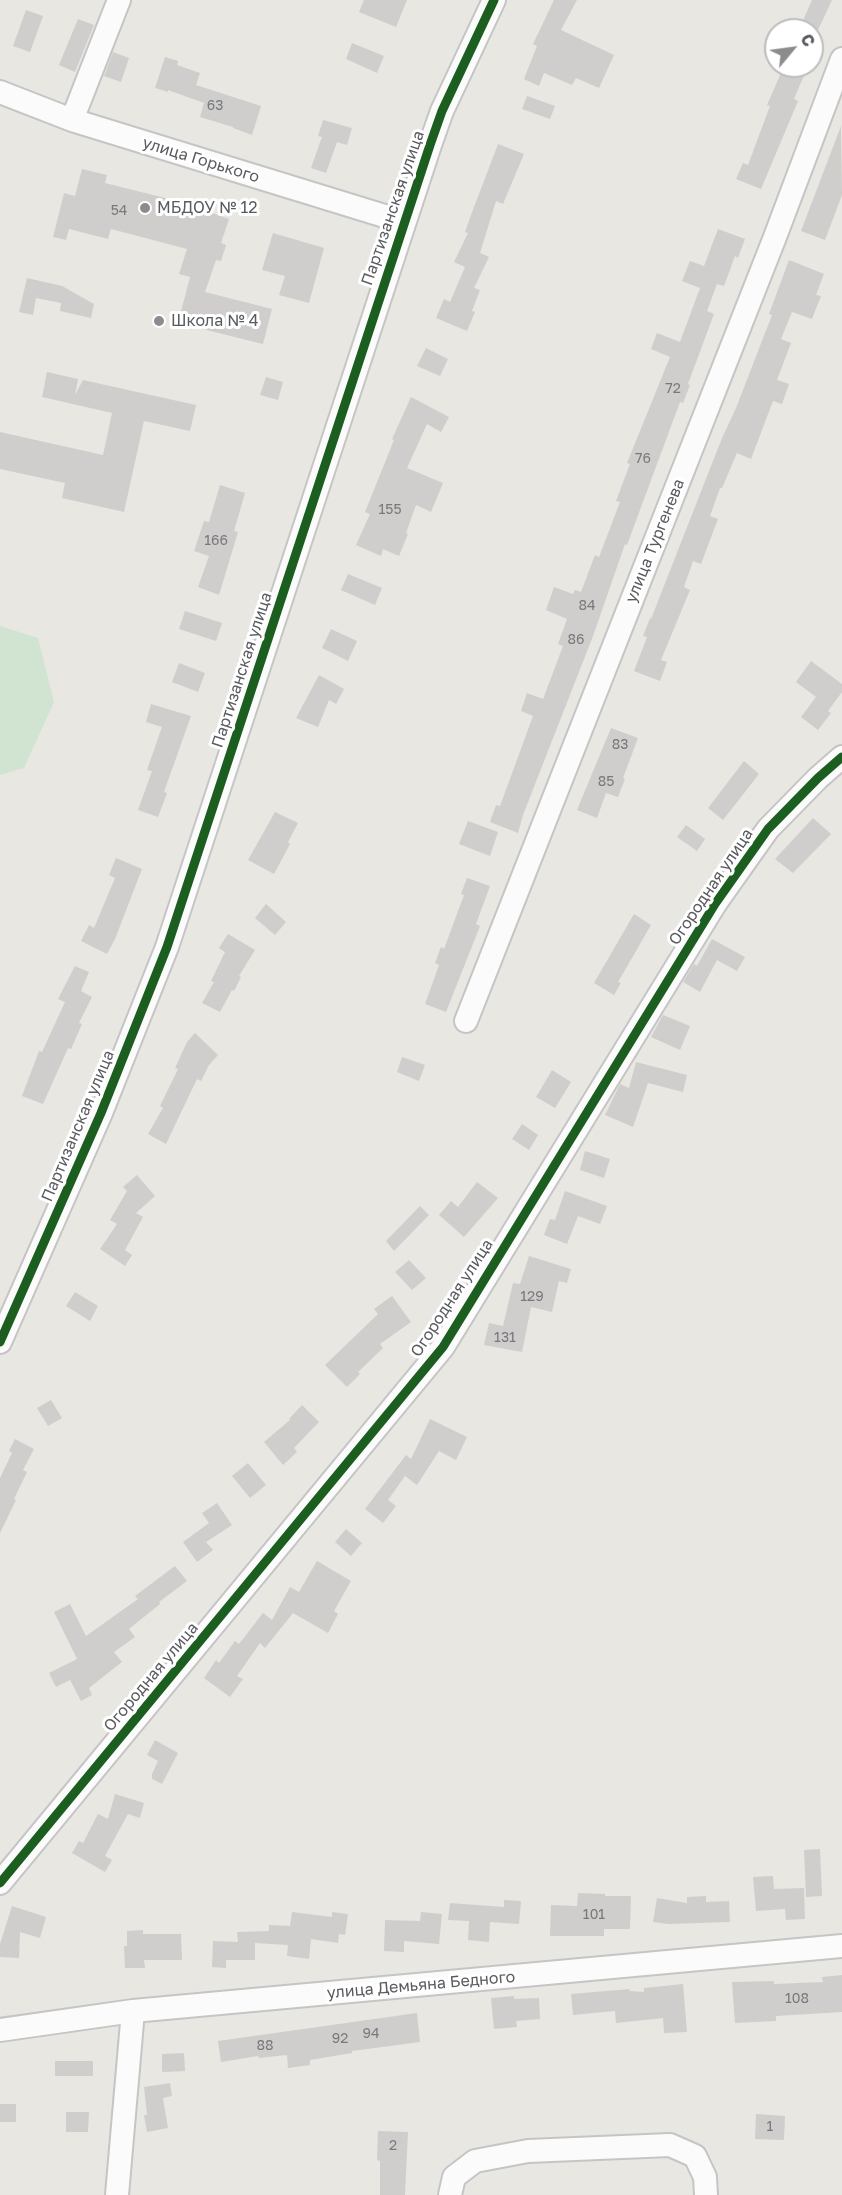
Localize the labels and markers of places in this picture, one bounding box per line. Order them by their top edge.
place label: МБДОУ № 12 [157,198,258,218]
marker: МБДОУ № 12 [138,201,152,215]
place label: Школа № 4 [171,311,259,331]
marker: Школа № 4 [152,314,166,328]

